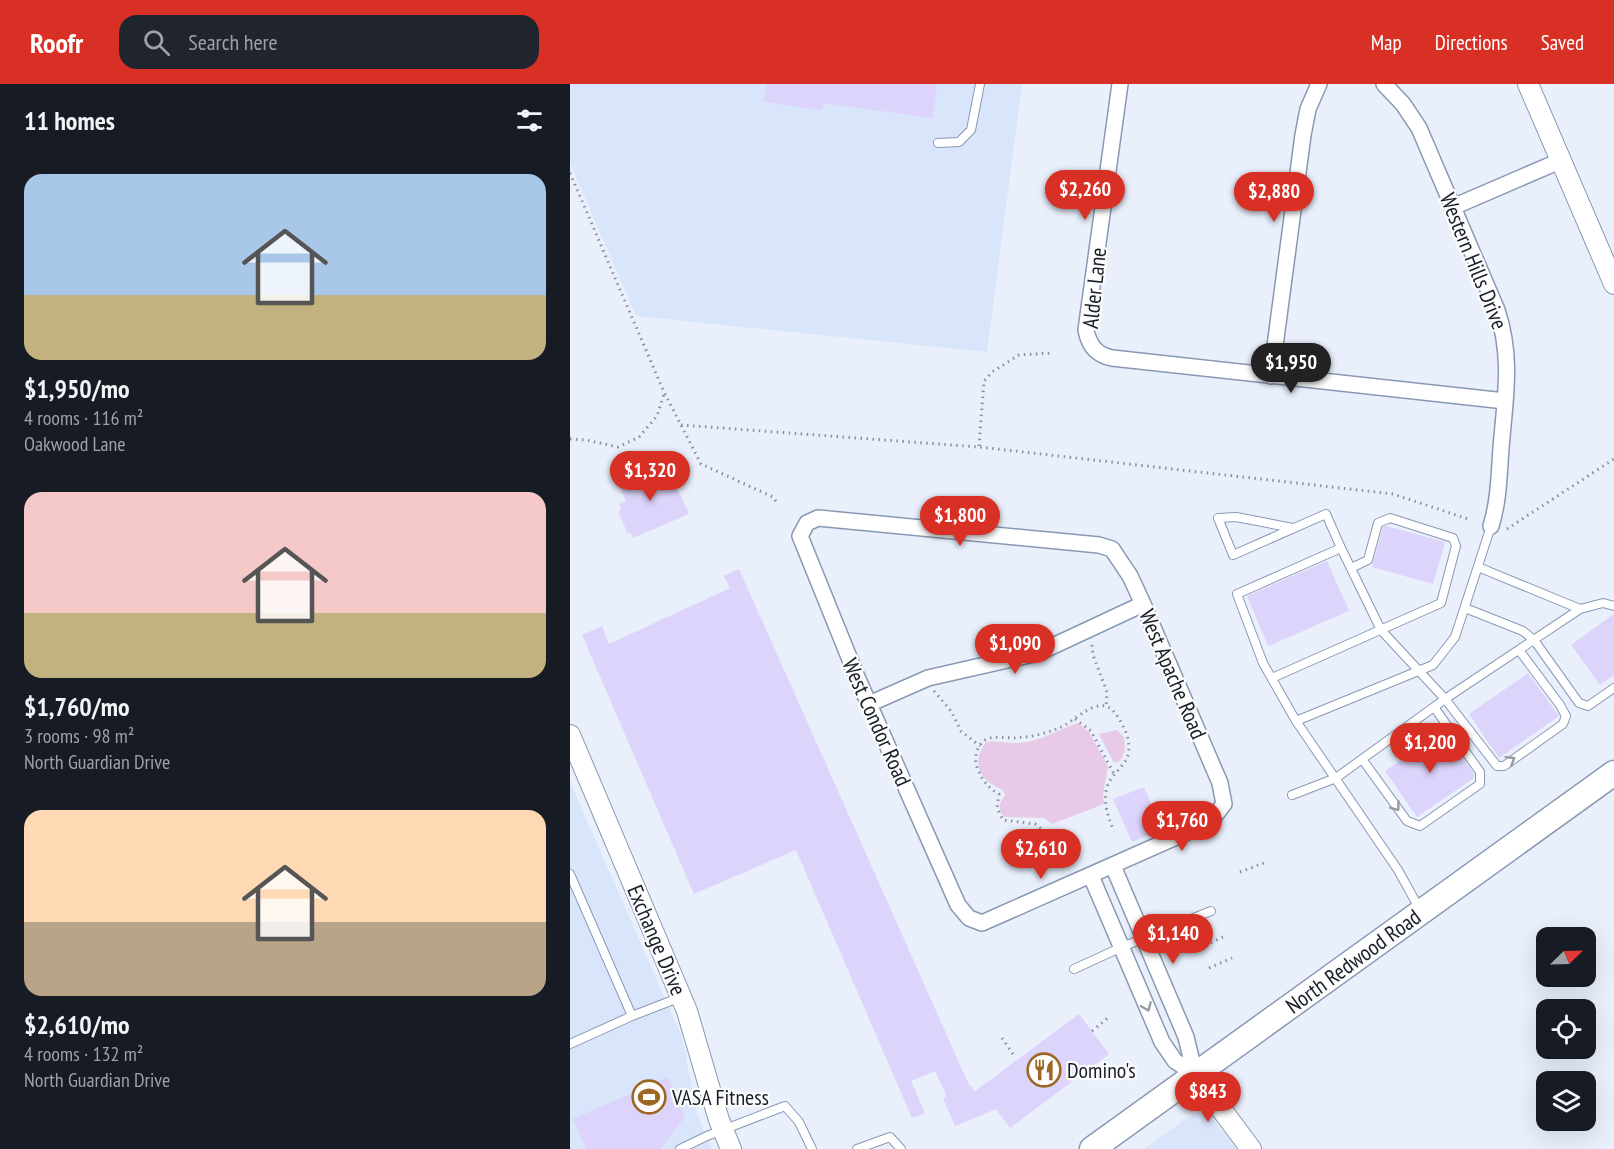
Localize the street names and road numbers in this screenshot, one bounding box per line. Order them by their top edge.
street label: Western Hills Drive [1434,189,1514,333]
street label: Alder Lane [1076,246,1112,330]
street label: West Apache Road [1133,605,1213,743]
street label: West Condor Road [836,654,918,790]
street label: Exchange Drive [621,881,693,999]
street label: North Redwood Road [1280,903,1426,1019]

